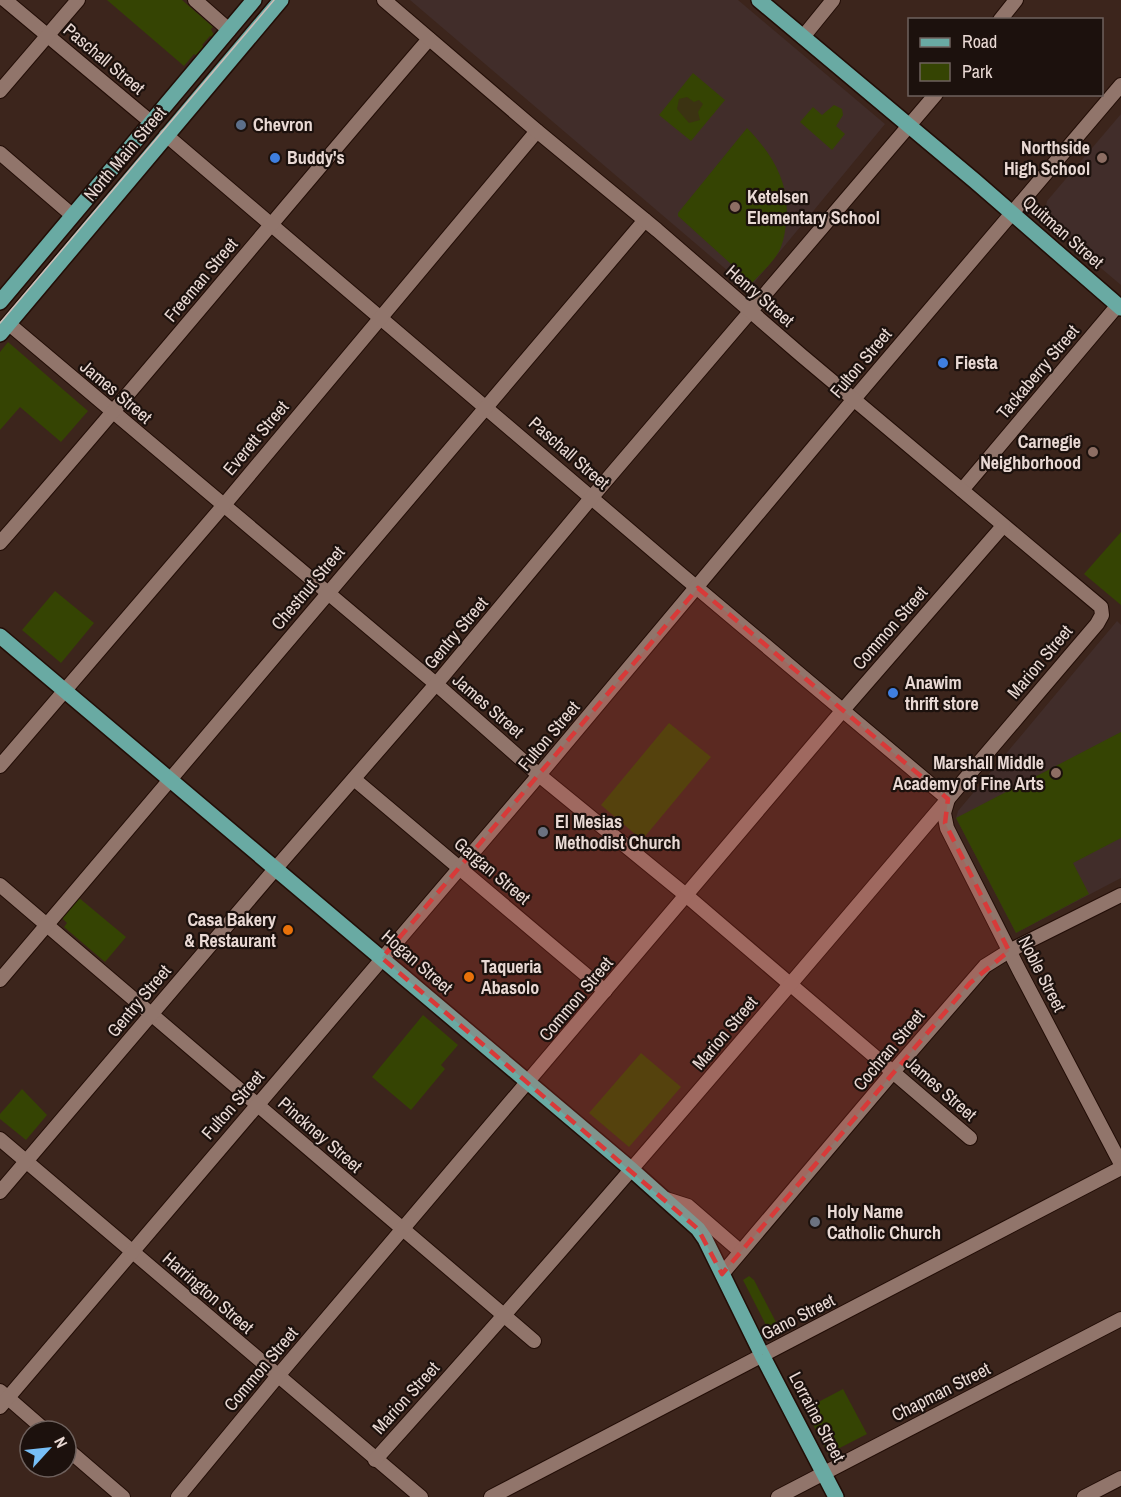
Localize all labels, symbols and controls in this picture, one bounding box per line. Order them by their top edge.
street label: Paschall Street [58,17,150,100]
legend [908,18,1103,96]
text: Road [962,29,997,54]
text: Park [962,59,993,84]
street label: North Main Street [78,101,172,206]
place label: Chevron [253,112,313,137]
marker: Chevron [234,118,248,132]
place label: Northside High School [1004,135,1090,181]
place label: Buddy's [287,145,345,170]
marker: Buddy's [268,151,282,165]
marker: Northside High School [1095,151,1109,165]
place label: Ketelsen Elementary School [747,184,880,230]
street label: Quitman Street [1017,189,1109,274]
marker: Ketelsen Elementary School [728,200,742,214]
street label: Freeman Street [158,232,243,327]
street label: Henry Street [721,259,800,332]
street label: Tackaberry Street [991,319,1084,424]
street label: Fulton Street [824,322,897,403]
place label: Fiesta [955,350,998,375]
street label: James Street [75,354,158,429]
marker: Fiesta [936,356,950,370]
street label: Everett Street [217,395,294,480]
street label: Paschall Street [524,411,615,495]
place label: Carnegie Neighborhood [980,429,1081,475]
marker: Carnegie Neighborhood [1086,445,1100,459]
street label: Chestnut Street [265,540,350,635]
street label: Common Street [846,580,933,675]
street label: Gentry Street [418,591,493,674]
street label: Marion Street [1001,619,1078,704]
street label: James Street [447,668,529,744]
place label: Anawim thrift store [905,670,979,716]
marker: Anawim thrift store [886,686,900,700]
street label: Fulton Street [512,695,585,776]
place label: Marshall Middle Academy of Fine Arts [893,750,1044,796]
marker: Marshall Middle Academy of Fine Arts [1049,766,1063,780]
place label: El Mesias Methodist Church [555,809,680,855]
marker: El Mesias Methodist Church [536,825,550,839]
street label: Gargan Street [449,831,536,910]
place label: Casa Bakery & Restaurant [184,907,277,953]
marker: Casa Bakery & Restaurant [281,923,295,937]
street label: Hogan Street [376,924,458,1000]
street label: Noble Street [1013,932,1072,1016]
street label: Common Street [533,951,618,1046]
place label: Taqueria Abasolo [481,954,542,1000]
street label: Gentry Street [101,959,176,1042]
marker: Taqueria Abasolo [462,970,476,984]
street label: Marion Street [686,990,763,1075]
street label: Cochran Street [847,1004,930,1096]
street label: James Street [900,1051,982,1127]
street label: Fulton Street [195,1065,270,1145]
street label: Pinckney Street [273,1091,368,1178]
place label: Holy Name Catholic Church [827,1199,941,1245]
marker: Holy Name Catholic Church [808,1215,822,1229]
street label: Harrington Street [157,1246,259,1339]
street label: Gano Street [757,1287,839,1346]
street label: Common Street [218,1321,303,1416]
street label: Marion Street [366,1356,445,1439]
street label: Chapman Street [887,1356,994,1427]
street label: Lorraine Street [783,1367,852,1466]
north arrow [18,1419,78,1479]
text: N [49,1433,73,1451]

